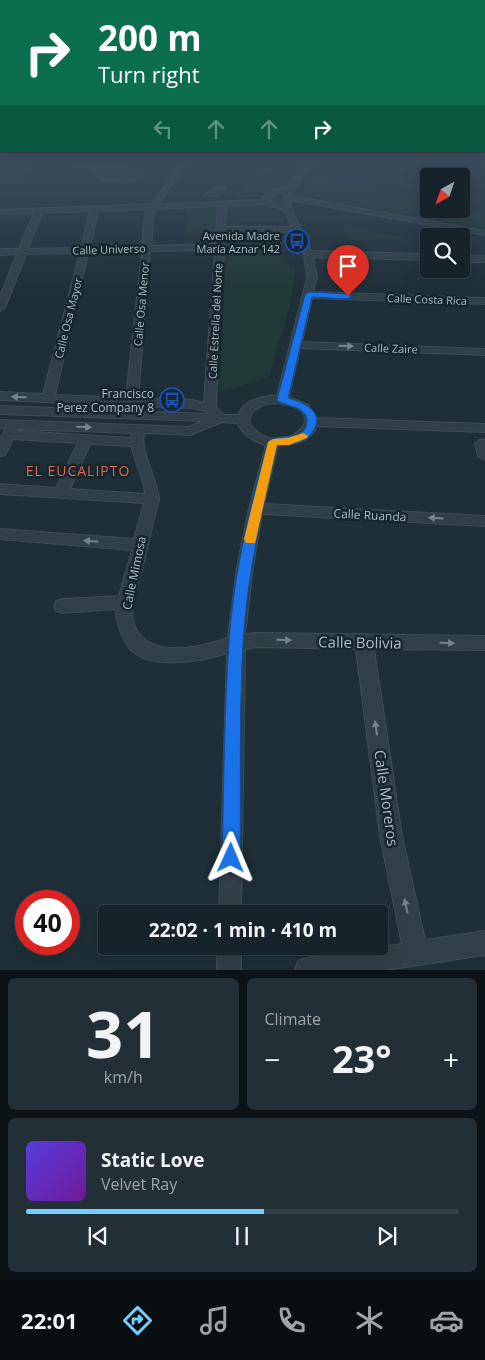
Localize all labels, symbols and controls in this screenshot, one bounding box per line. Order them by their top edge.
text: 200 m [98,14,202,61]
icon: right [15,20,80,85]
text: Turn right [98,59,200,89]
icon: left [149,115,177,143]
icon: ahead [202,115,230,143]
icon: ahead [255,115,283,143]
icon: right [308,115,336,143]
north arrow [420,168,470,218]
map controls [420,168,470,278]
place label: Avenida Madre María Aznar 142 [197,228,280,256]
bus stop icon: Avenida Madre María Aznar 142 [284,228,310,254]
button: search [420,228,470,278]
street label: Calle Universo [72,240,146,258]
pin [327,245,369,296]
icon: arrive [334,252,362,280]
street label: Calle Osa Menor [130,261,152,347]
street label: Calle Estrella del Norte [204,263,226,379]
street label: Calle Osa Mayor [51,275,85,360]
street label: Calle Costa Rica [387,290,467,308]
street label: Calle Zaire [364,340,418,356]
one-way arrow [338,343,354,351]
place label: Francisco Perez Company 8 [56,385,154,416]
bus stop icon: Francisco Perez Company 8 [159,387,185,413]
one-way arrow [10,393,26,401]
one-way arrow [76,423,92,431]
district label: EL EUCALIPTO [26,461,130,480]
street label: Calle Ruanda [333,505,407,525]
one-way arrow [428,514,444,522]
street label: Calle Mimosa [118,535,150,611]
one-way arrow [83,537,99,545]
street label: Calle Bolivia [318,631,402,653]
one-way arrow [277,636,293,644]
one-way arrow [439,639,455,647]
one-way arrow [372,720,380,736]
street label: Calle Moreros [370,749,404,847]
position arrow [204,831,256,883]
speed limit sign: 40 [15,890,80,955]
one-way arrow [401,898,409,914]
text: 22:02 · 1 min · 410 m [149,917,337,943]
text: 31 [86,989,160,1077]
text: Climate [265,1008,321,1030]
text: 23° [332,1032,392,1084]
text: − [265,1040,281,1078]
text: + [443,1040,459,1078]
text: km/h [104,1066,143,1088]
text: Static Love [101,1147,204,1173]
text: Velvet Ray [101,1173,177,1195]
icon: previous [84,1222,112,1250]
icon: pause [228,1222,256,1250]
icon: next [373,1222,401,1250]
icon: directions [120,1303,155,1338]
icon: music [197,1303,232,1338]
icon: phone [274,1303,309,1338]
icon: climate [352,1303,387,1338]
icon: car [429,1303,464,1338]
text: 22:01 [21,1305,78,1335]

